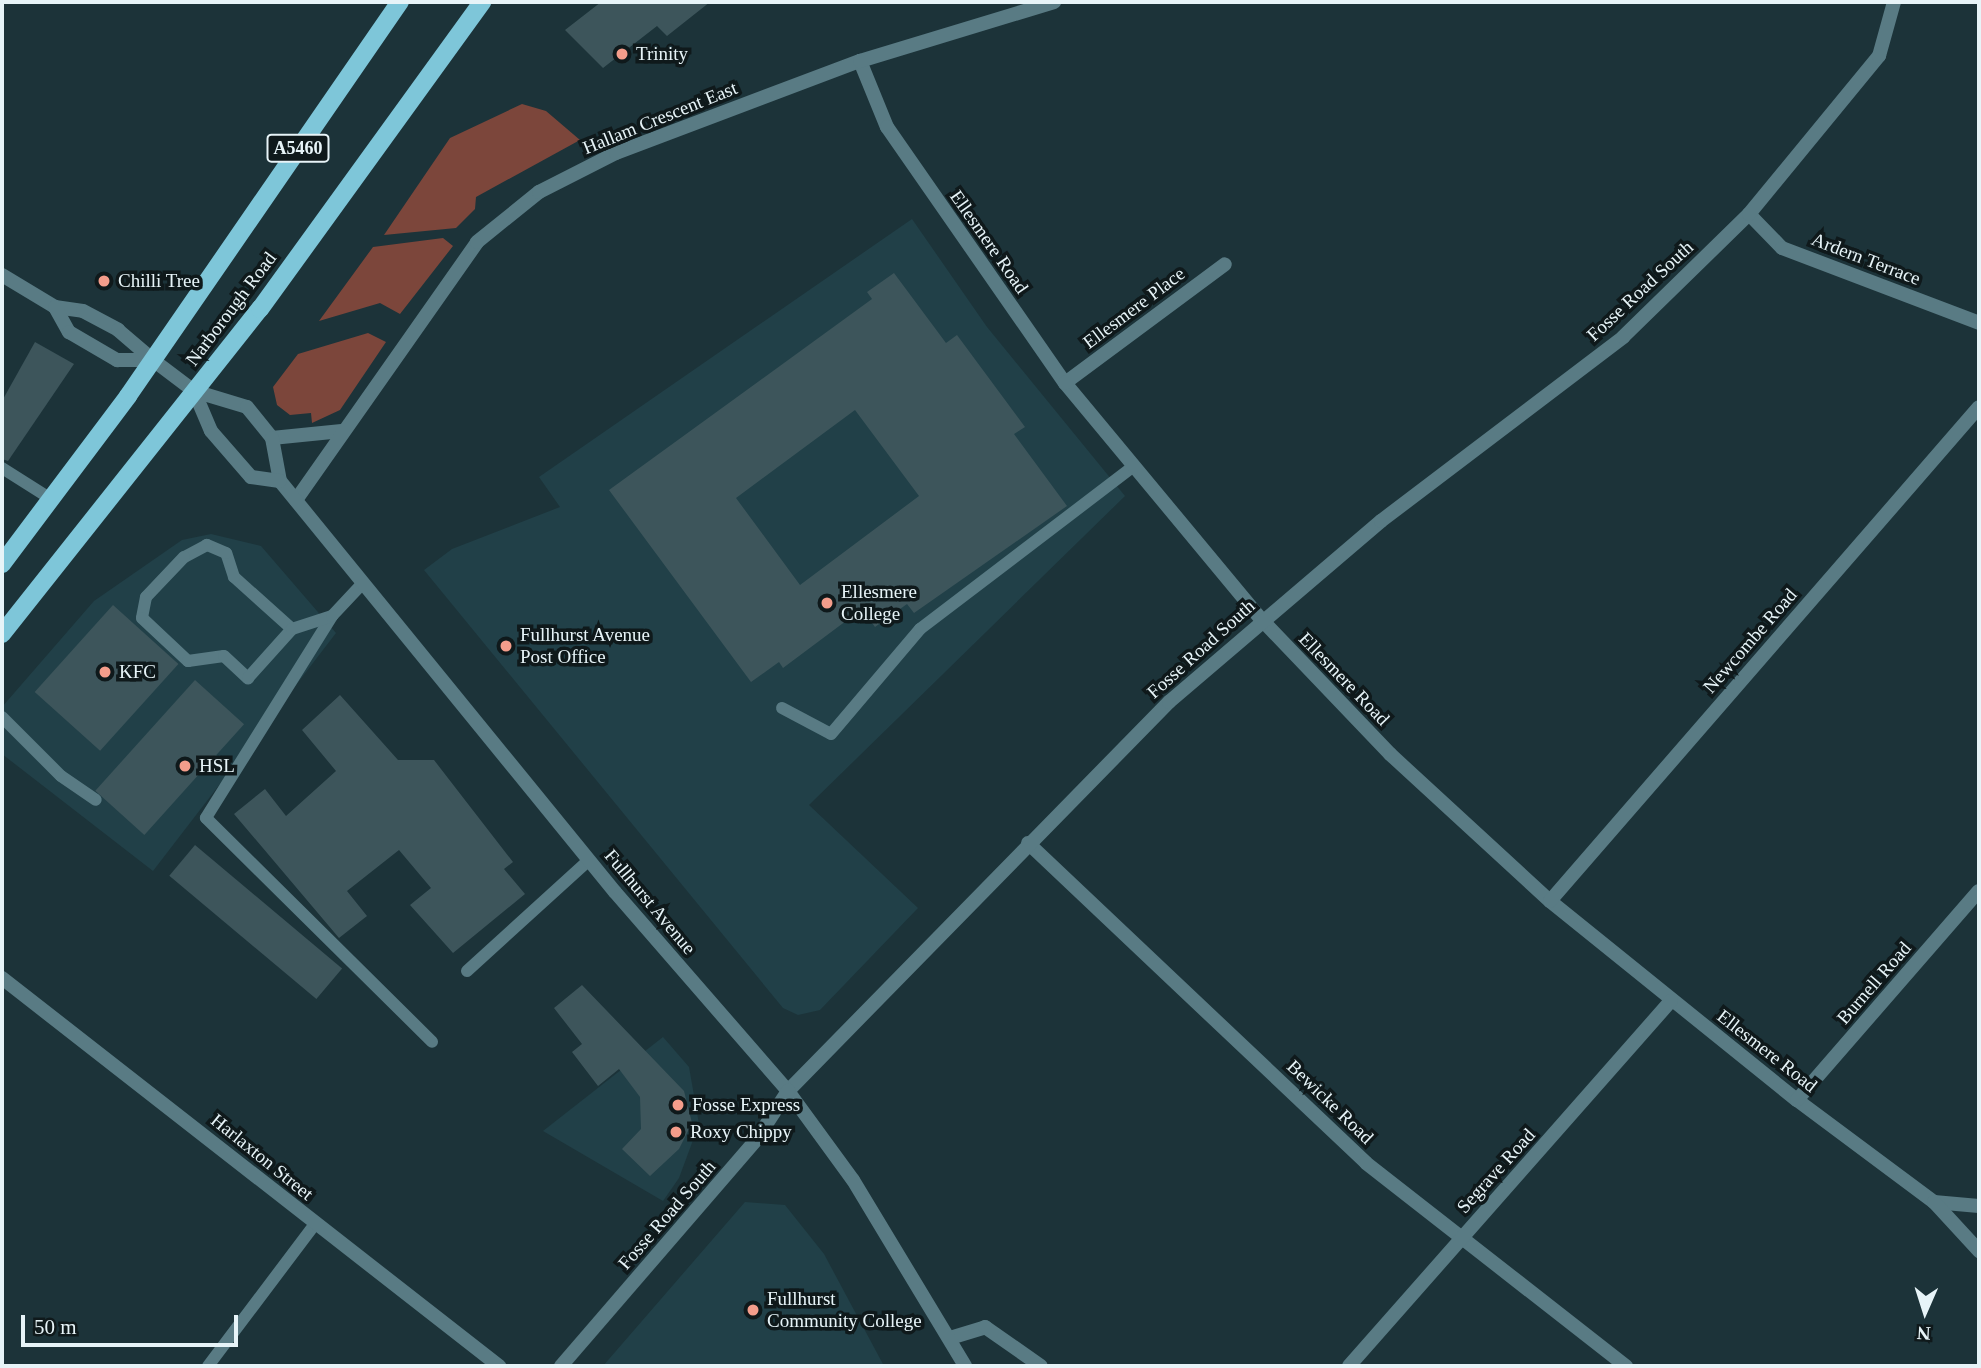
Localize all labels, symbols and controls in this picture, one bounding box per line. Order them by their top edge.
place label: Trinity [636,43,688,65]
marker: Trinity [614,46,630,62]
street label: Hallam Crescent East [579,77,741,159]
road number: A5460 [266,134,330,162]
street label: Ellesmere Road [945,186,1033,298]
street label: Ardern Terrace [1808,228,1924,290]
street label: Fosse Road South [1582,236,1698,346]
street label: Narborough Road [181,248,281,370]
street label: Ellesmere Place [1078,262,1190,354]
place label: Chilli Tree [118,270,200,292]
marker: Chilli Tree [96,273,112,289]
place label: Ellesmere College [841,581,917,625]
street label: Newcombe Road [1698,584,1802,698]
marker: Ellesmere College [819,595,835,611]
street label: Fosse Road South [1142,595,1260,703]
place label: Fullhurst Avenue Post Office [520,624,651,668]
street label: Ellesmere Road [1294,628,1394,730]
marker: Fullhurst Avenue Post Office [498,638,514,654]
place label: KFC [119,661,156,683]
marker: KFC [97,664,113,680]
place label: HSL [199,755,235,777]
marker: HSL [177,758,193,774]
street label: Fullhurst Avenue [599,844,701,960]
street label: Burnell Road [1832,937,1916,1029]
street label: Ellesmere Road [1712,1005,1822,1097]
street label: Bewicke Road [1282,1055,1378,1149]
place label: Fosse Express [692,1094,800,1116]
marker: Fosse Express [670,1097,686,1113]
street label: Harlaxton Street [206,1109,318,1205]
place label: Roxy Chippy [690,1121,792,1143]
marker: Roxy Chippy [668,1124,684,1140]
street label: Segrave Road [1452,1124,1540,1218]
street label: Fosse Road South [613,1156,721,1274]
north arrow [1890,1277,1960,1347]
place label: Fullhurst Community College [767,1288,922,1332]
scale bar [24,1302,242,1346]
marker: Fullhurst Community College [745,1302,761,1318]
text: 50 m [34,1315,77,1339]
text: N [1916,1323,1931,1344]

